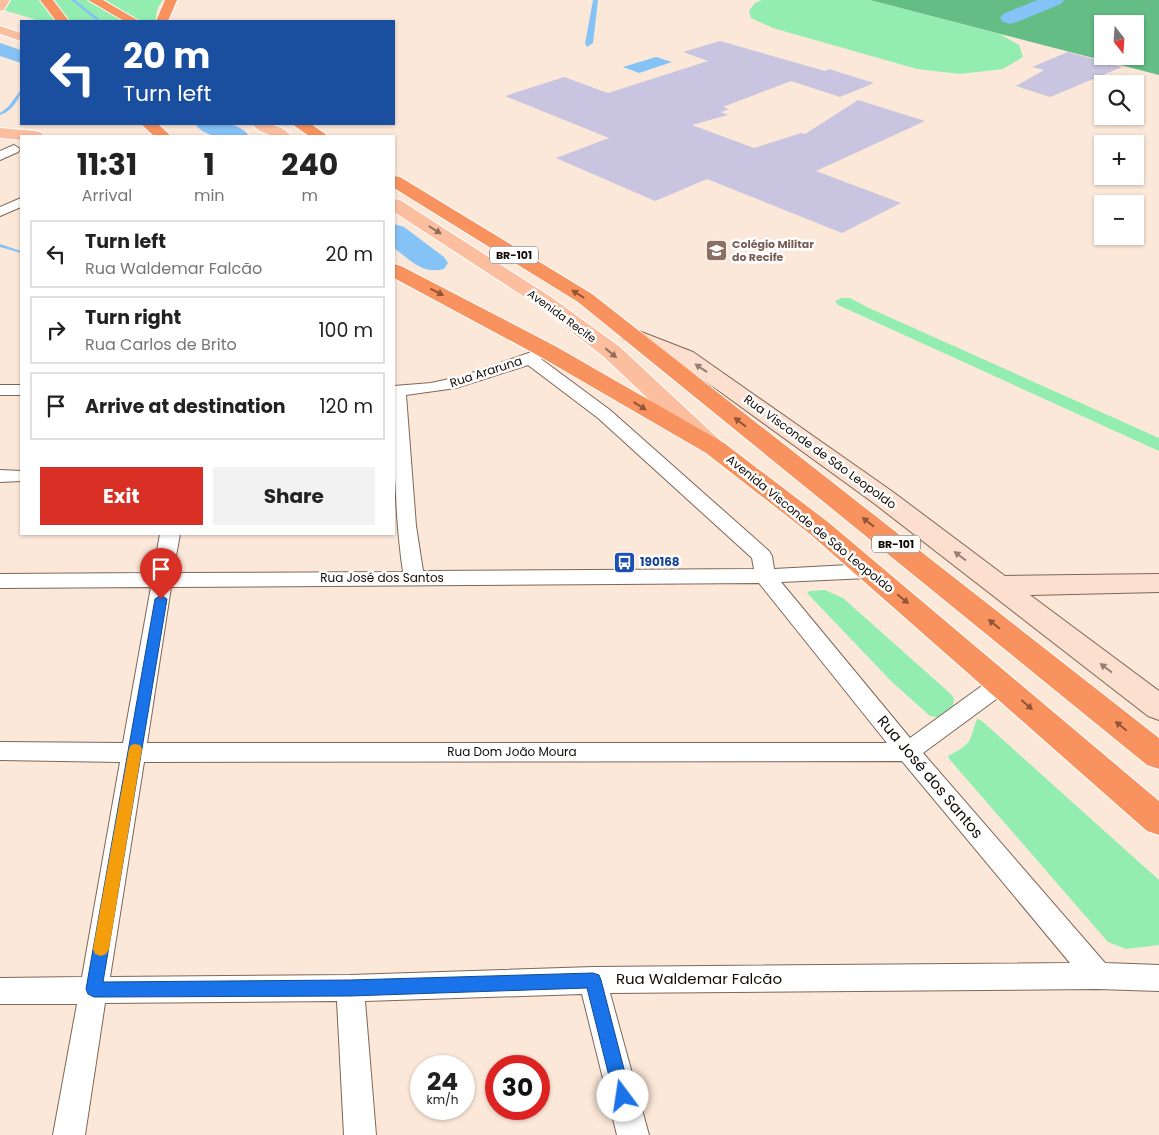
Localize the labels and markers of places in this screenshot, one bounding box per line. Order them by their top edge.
place label: Colégio Militar do Recife [732,236,814,265]
school or university icon: Colégio Militar do Recife [704,238,728,262]
pin [140,548,182,599]
bus stop icon: 190168 [612,550,636,574]
place label: 190168 [640,553,680,570]

